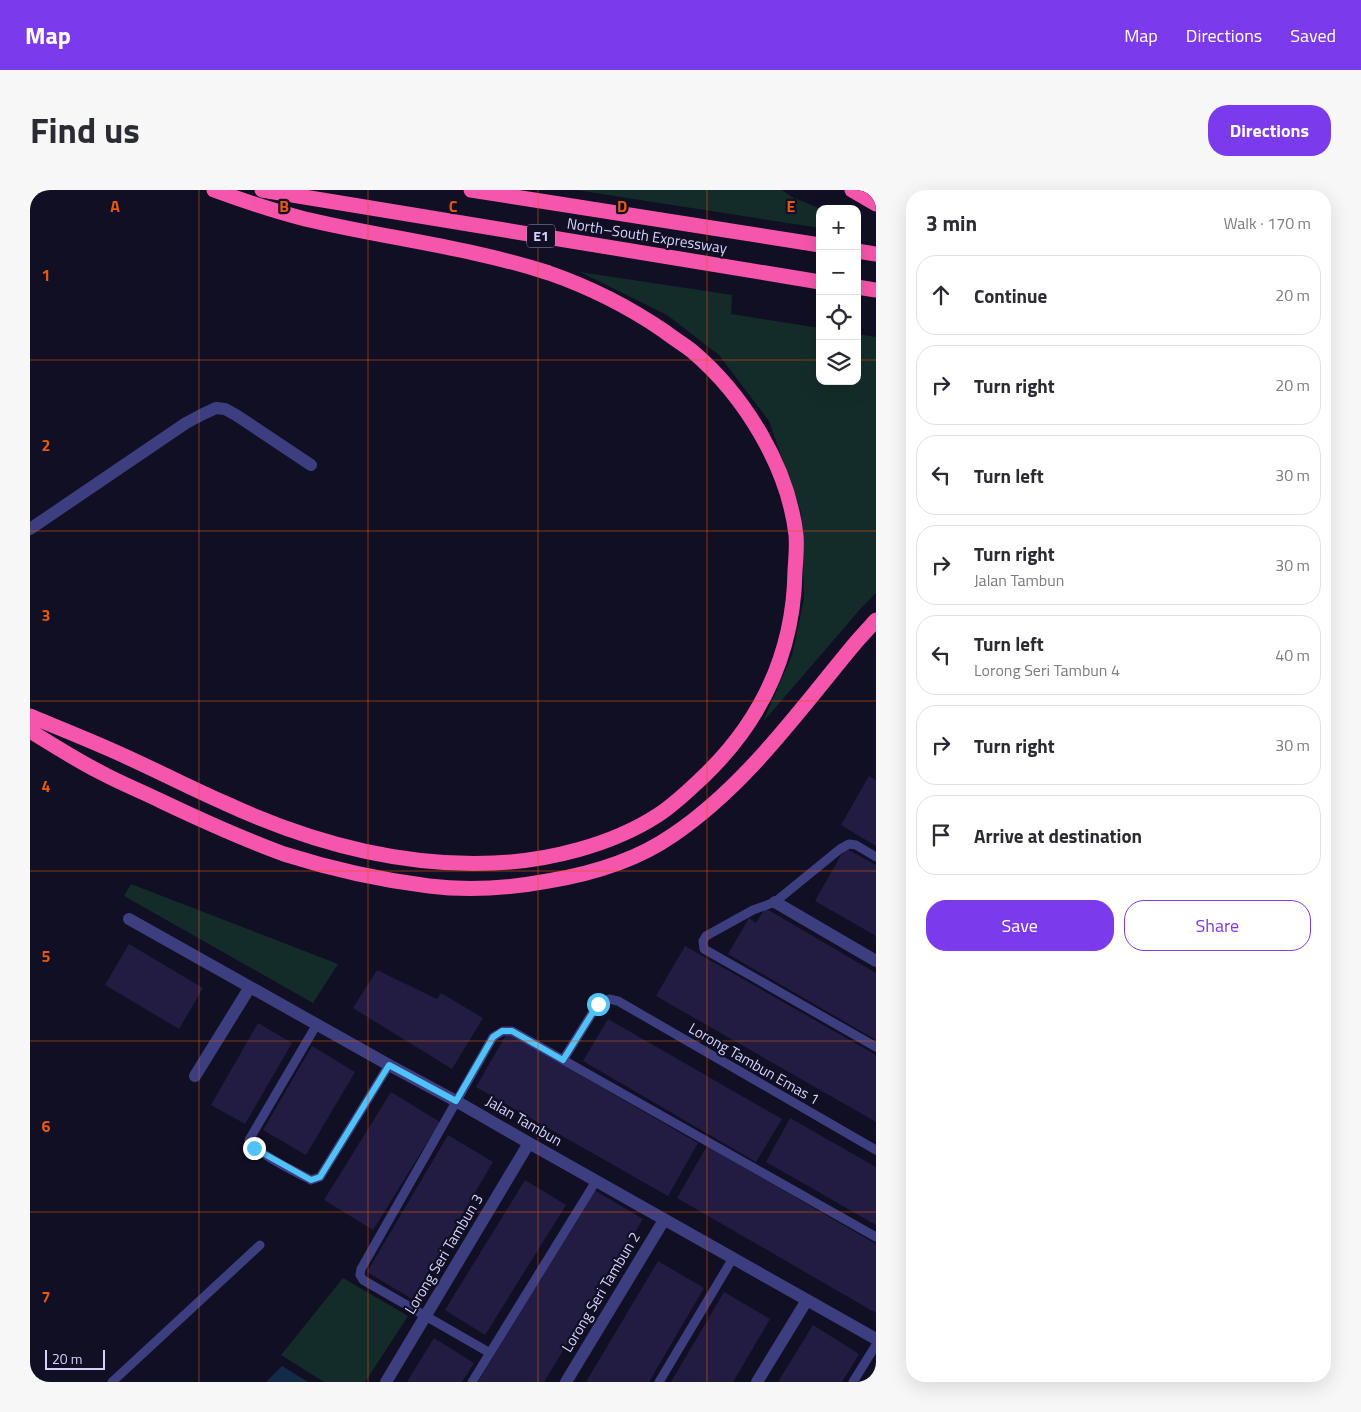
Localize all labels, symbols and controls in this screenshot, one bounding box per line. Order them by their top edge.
text: Map [25,17,71,53]
text: Map [1124,22,1158,49]
text: Directions [1186,22,1262,49]
text: Saved [1290,22,1336,49]
text: Find us [30,103,140,157]
button: Directions [1208,105,1331,156]
text: A [110,194,120,218]
text: B [279,194,289,218]
text: C [449,194,458,218]
text: D [617,194,627,218]
text: E [787,194,796,218]
map controls [816,205,861,385]
button: + [816,205,861,250]
text: 3 min [926,207,977,239]
street label: North–South Expressway [565,211,729,260]
text: Walk · 170 m [1223,211,1311,235]
road number: E1 [527,224,555,248]
button: − [816,250,861,295]
text: 1 [42,263,50,287]
icon: ahead [927,281,955,309]
text: Continue [974,281,1047,310]
text: 20 m [1275,283,1310,307]
button: locate [816,295,861,340]
button: layers [816,340,861,385]
icon: right [927,371,955,399]
text: Turn right [974,371,1055,400]
text: 20 m [1275,373,1310,397]
text: 2 [42,433,50,457]
icon: left [927,461,955,489]
text: Turn left [974,461,1044,490]
text: 30 m [1275,463,1310,487]
text: Turn right [974,539,1055,568]
icon: right [927,551,955,579]
text: 30 m [1275,553,1310,577]
text: Jalan Tambun [974,568,1064,592]
text: 3 [42,603,50,627]
text: Turn left [974,629,1044,658]
icon: left [927,641,955,669]
text: 40 m [1275,643,1310,667]
text: Lorong Seri Tambun 4 [974,658,1120,682]
icon: right [927,731,955,759]
text: Turn right [974,731,1055,760]
text: 30 m [1275,733,1310,757]
text: 4 [42,774,51,798]
icon: arrive [927,821,955,849]
text: Arrive at destination [974,821,1142,850]
button: Save [926,900,1114,951]
button: Share [1124,900,1311,951]
text: 5 [42,944,51,968]
route start [587,993,610,1016]
street label: Lorong Tambun Emas 1 [684,1017,824,1111]
street label: Jalan Tambun [482,1089,567,1152]
text: 6 [42,1114,51,1138]
route end [243,1137,266,1160]
street label: Lorong Seri Tambun 3 [398,1189,489,1318]
street label: Lorong Seri Tambun 2 [555,1227,646,1356]
text: 7 [42,1285,50,1309]
scale bar [45,1347,105,1370]
text: 20 m [52,1348,82,1369]

